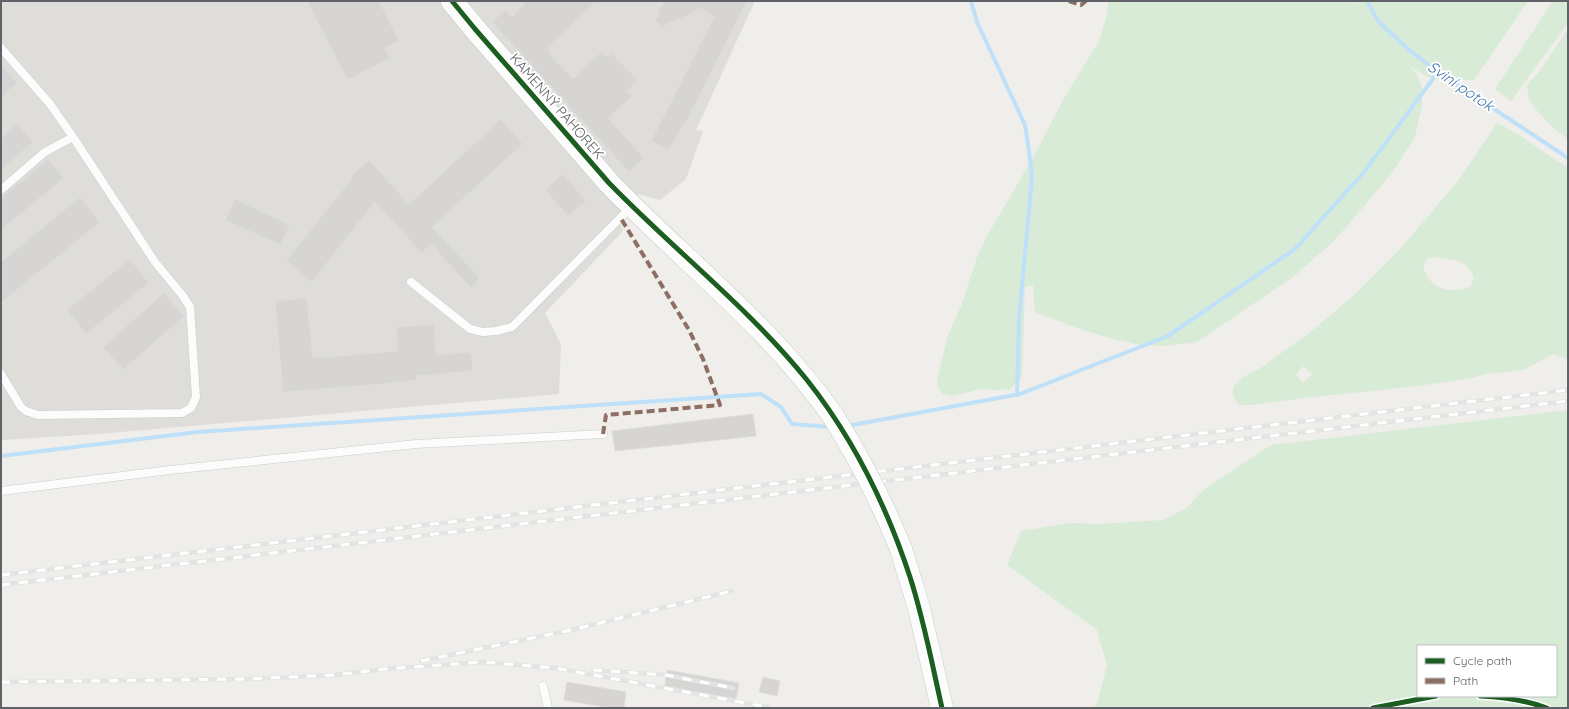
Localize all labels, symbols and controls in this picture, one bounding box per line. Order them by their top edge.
street label: KAMENNÝ PAHOREK [506,49,608,163]
water label: Sviní potok [1424,57,1499,116]
legend [1417,645,1557,697]
text: Cycle path [1453,653,1512,668]
text: Path [1453,673,1478,688]

